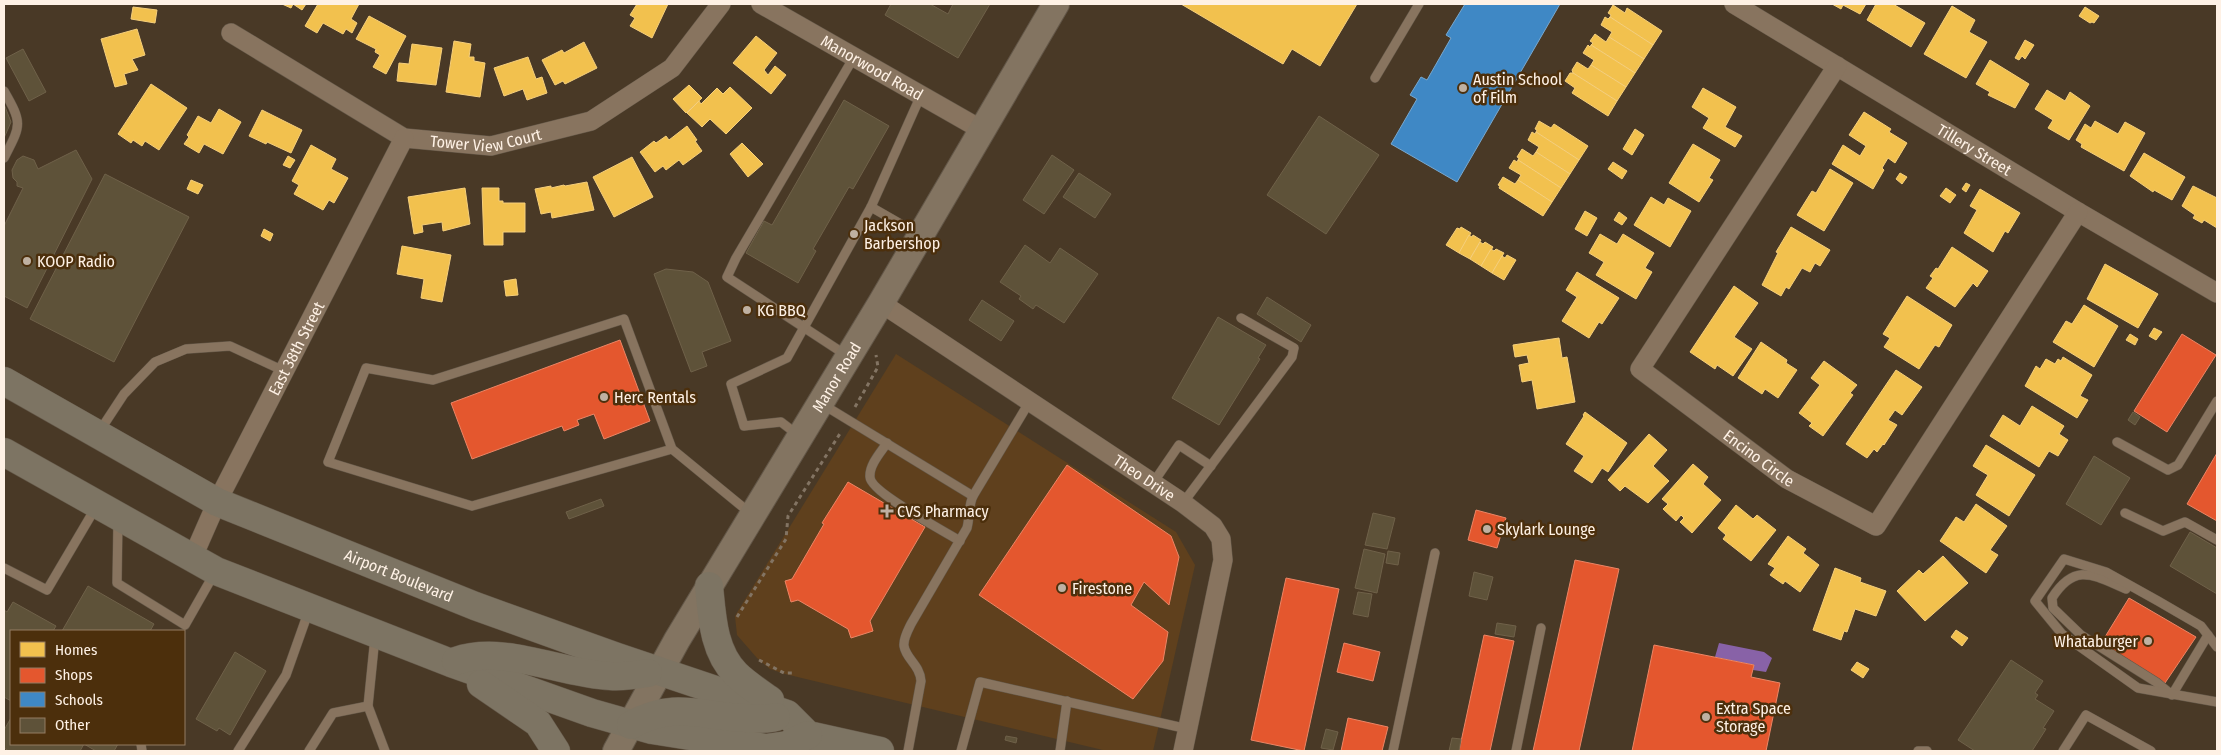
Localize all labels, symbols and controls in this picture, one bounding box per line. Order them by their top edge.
street label: Manorwood Road [817,31,926,104]
place label: Austin School of Film [1473,70,1562,107]
marker: Austin School of Film [1457,82,1469,94]
street label: Tillery Street [1934,120,2016,180]
street label: Tower View Court [429,125,544,156]
place label: Jackson Barbershop [864,216,940,253]
marker: Jackson Barbershop [848,228,860,240]
place label: KOOP Radio [37,252,115,271]
marker: KOOP Radio [21,255,33,267]
street label: East 38th Street [264,298,329,399]
place label: KG BBQ [757,301,806,320]
marker: KG BBQ [741,304,753,316]
street label: Manor Road [808,339,865,416]
place label: Herc Rentals [614,388,696,407]
marker: Herc Rentals [598,391,610,403]
street label: Encino Circle [1720,426,1797,491]
street label: Theo Drive [1110,451,1179,505]
place label: CVS Pharmacy [897,502,990,521]
marker: CVS Pharmacy [881,505,893,517]
place label: Skylark Lounge [1497,520,1596,539]
marker: Skylark Lounge [1481,523,1493,535]
street label: Airport Boulevard [341,545,456,606]
place label: Firestone [1072,579,1132,598]
marker: Firestone [1056,582,1068,594]
legend [10,630,185,745]
place label: Whataburger [2054,632,2138,651]
marker: Whataburger [2142,635,2154,647]
text: Homes [55,641,97,659]
text: Shops [55,666,93,684]
text: Schools [55,691,103,709]
place label: Extra Space Storage [1716,699,1791,736]
marker: Extra Space Storage [1700,711,1712,723]
text: Other [55,716,91,734]

